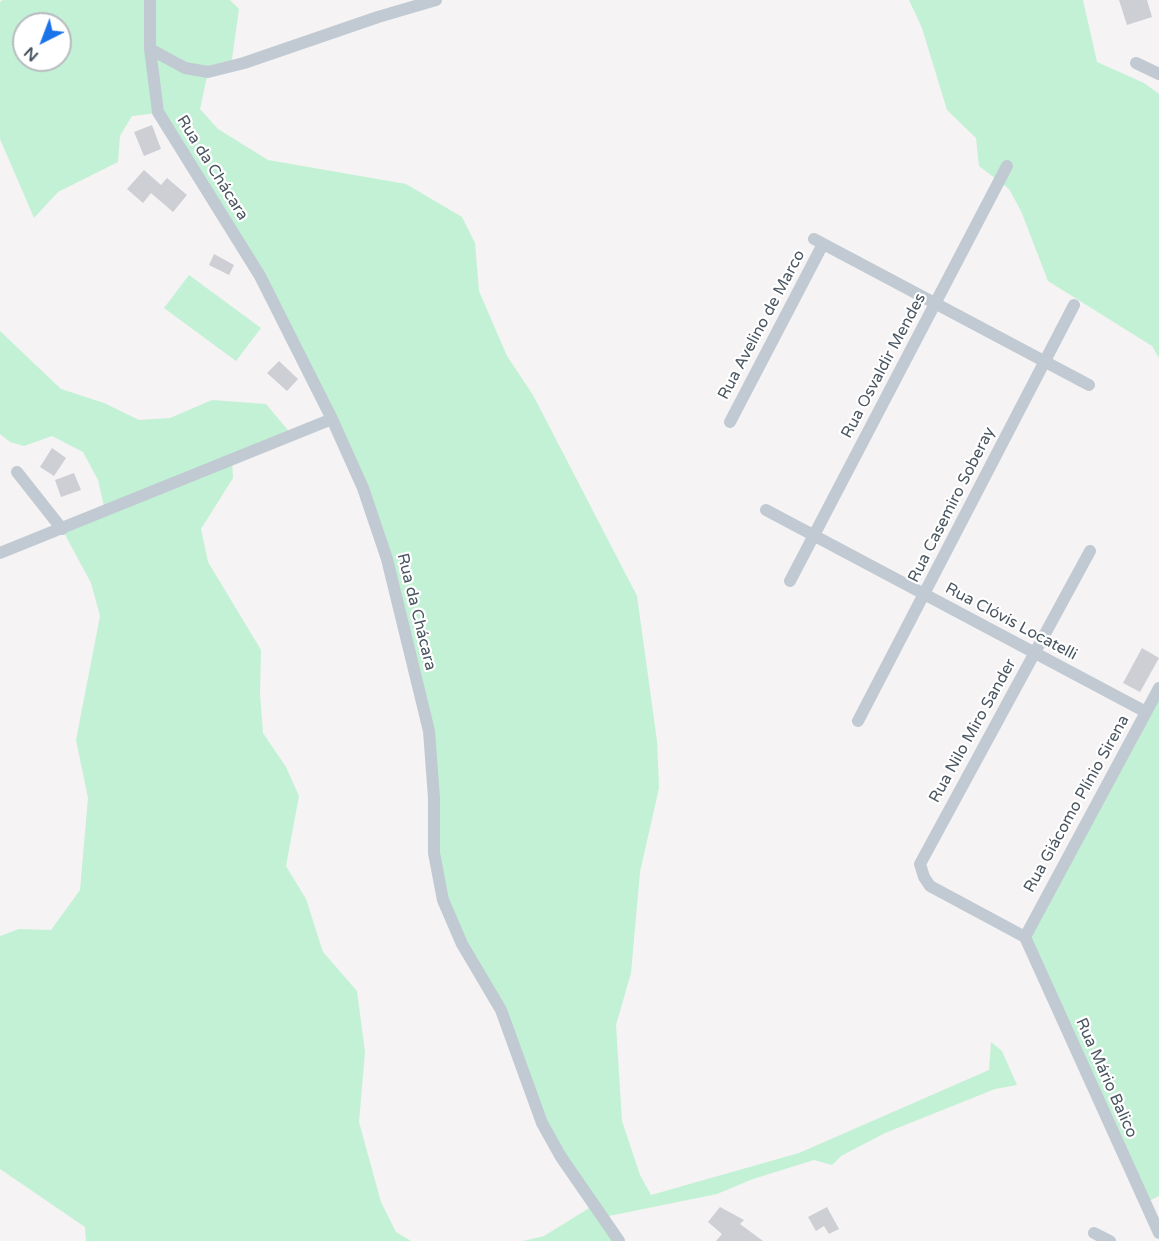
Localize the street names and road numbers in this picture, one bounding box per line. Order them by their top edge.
street label: Rua da Chácara [172,112,252,224]
street label: Rua Avelino de Marco [714,247,810,403]
street label: Rua Osvaldir Mendes [838,290,930,442]
street label: Rua Casemiro Soberay [904,424,1000,586]
street label: Rua da Chácara [392,551,440,673]
street label: Rua Clóvis Locatelli [942,579,1080,665]
street label: Rua Nilo Miro Sander [925,656,1021,806]
street label: Rua Giácomo Plínio Sirena [1020,712,1134,896]
street label: Rua Mário Balico [1071,1015,1141,1141]

